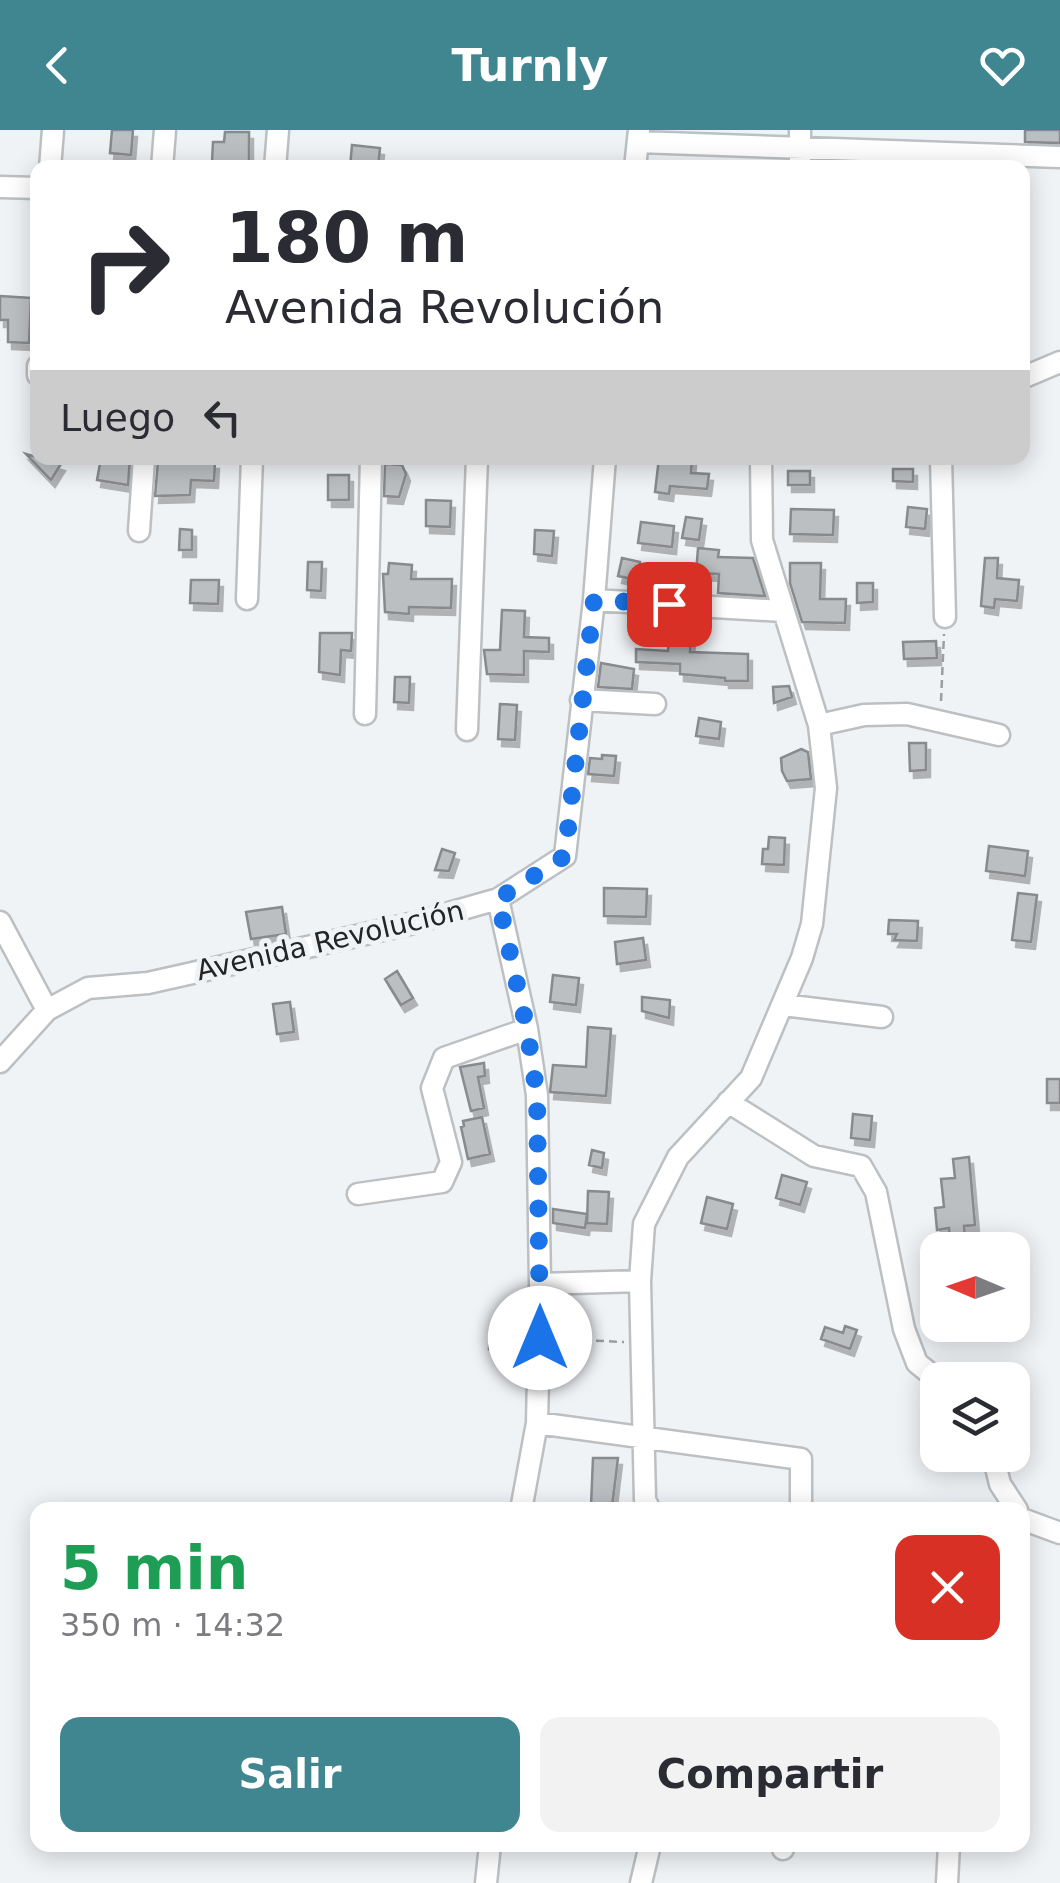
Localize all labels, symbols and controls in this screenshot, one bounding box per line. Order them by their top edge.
icon: back [30,38,85,93]
icon: heart [975,38,1030,93]
text: Turnly [452,39,608,92]
text: 180 m [225,197,468,279]
icon: right [60,200,190,330]
text: Avenida Revolución [225,281,664,334]
icon: left [195,390,250,445]
text: Luego [60,396,175,440]
pin [627,562,712,647]
icon: arrive [642,577,697,632]
street label: Avenida Revolución [193,894,467,987]
north arrow [920,1232,1030,1342]
map controls [920,1232,1030,1472]
position arrow [488,1286,592,1390]
button: layers [920,1362,1030,1472]
text: 5 min [60,1533,248,1603]
button: close [895,1535,1000,1640]
text: 350 m · 14:32 [60,1606,285,1644]
button: Salir [60,1717,520,1832]
button: Compartir [540,1717,1000,1832]

